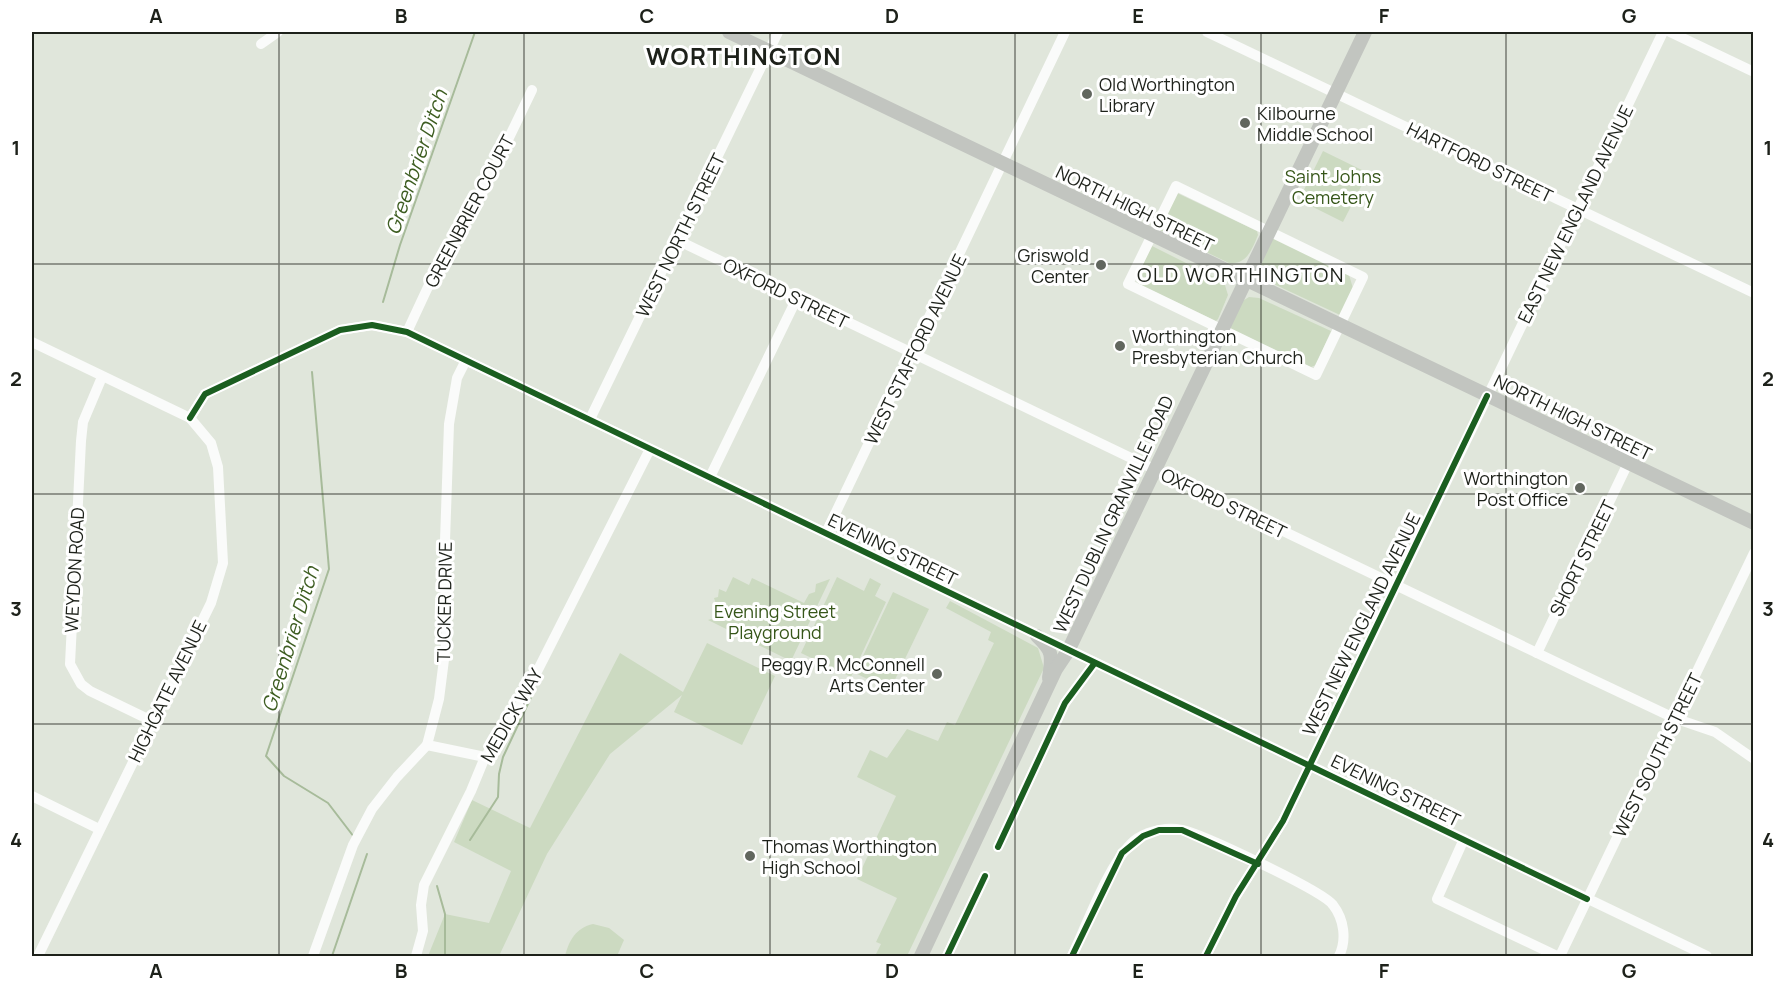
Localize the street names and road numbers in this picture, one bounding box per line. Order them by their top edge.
street label: EAST NEW ENGLAND AVENUE [1512,101,1638,327]
street label: HARTFORD STREET [1403,116,1557,208]
street label: GREENBRIER COURT [419,130,519,291]
street label: WEST NORTH STREET [630,149,730,321]
street label: NORTH HIGH STREET [1052,159,1218,257]
street label: WEST STAFFORD AVENUE [858,250,972,448]
street label: OXFORD STREET [719,252,853,334]
street label: NORTH HIGH STREET [1490,368,1656,466]
street label: WEST DUBLIN GRANVILLE ROAD [1047,391,1179,637]
street label: OXFORD STREET [1157,462,1291,544]
street label: SHORT STREET [1544,496,1621,620]
street label: WEYDON ROAD [59,507,89,633]
street label: EVENING STREET [824,507,962,591]
street label: WEST NEW ENGLAND AVENUE [1297,509,1425,739]
street label: TUCKER DRIVE [431,541,457,663]
street label: HIGHGATE AVENUE [122,616,212,766]
street label: MEDICK WAY [475,663,548,766]
street label: WEST SOUTH STREET [1607,669,1707,841]
street label: EVENING STREET [1327,748,1465,832]

